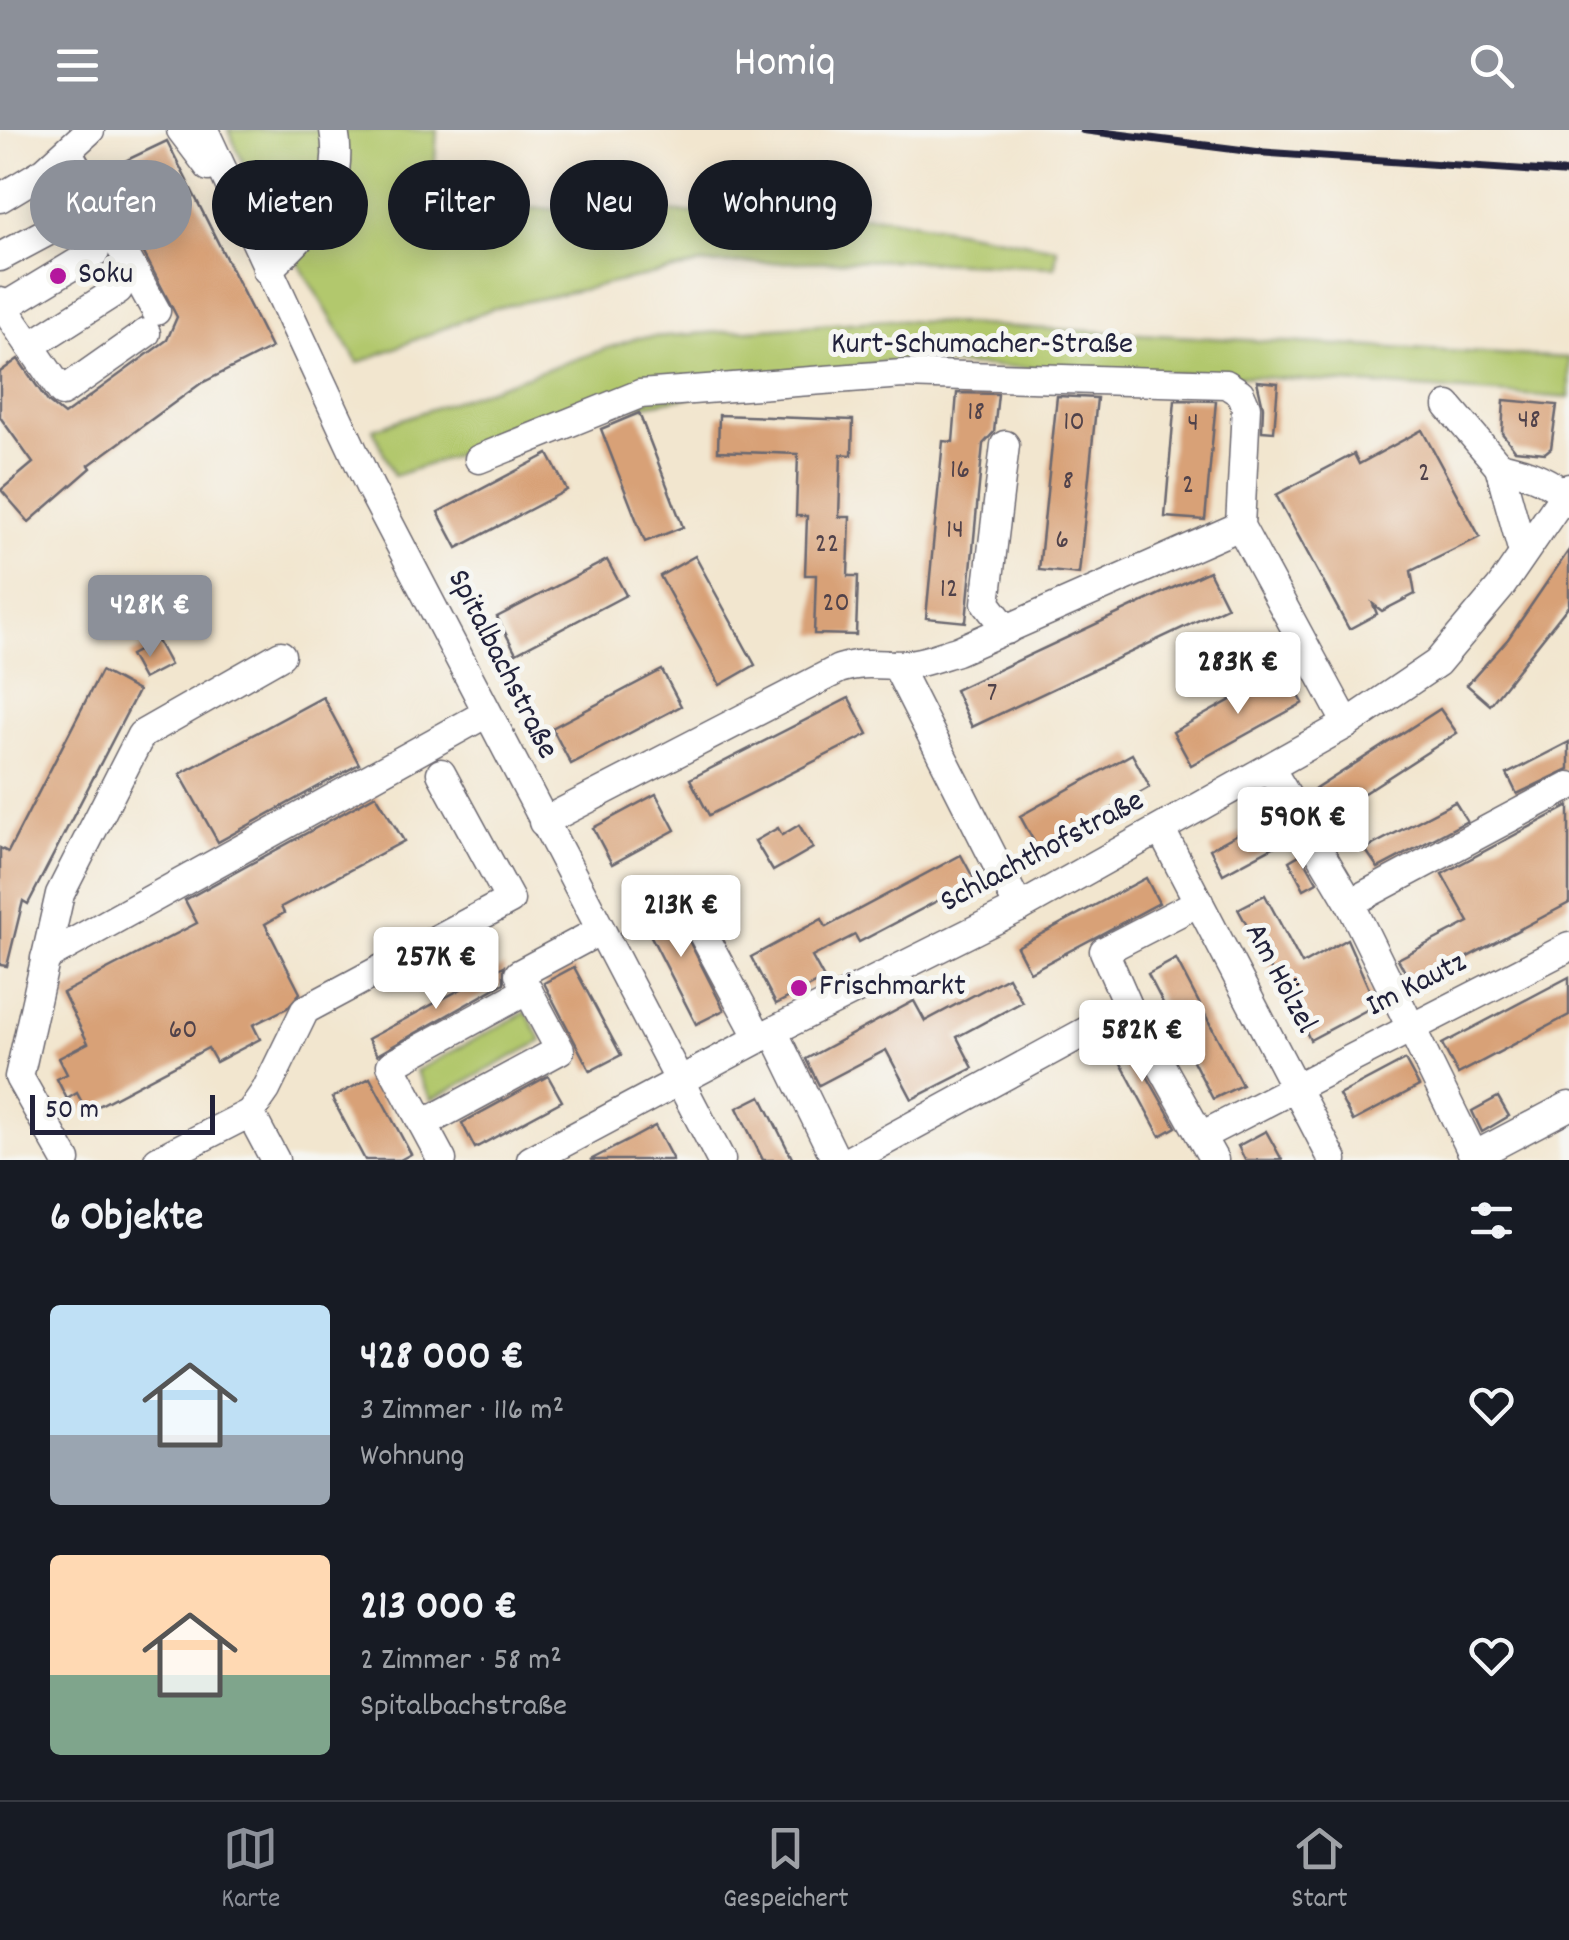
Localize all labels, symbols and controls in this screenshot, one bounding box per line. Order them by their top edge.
text: Homiq [733,33,836,97]
icon: menu [50,38,105,93]
icon: search [1464,38,1519,93]
chip: Kaufen [30,160,192,250]
chip: Mieten [212,160,368,250]
chip: Filter [388,160,530,250]
chip: Neu [550,160,668,250]
chip: Wohnung [688,160,872,250]
place label: Soku [78,253,133,299]
marker: Soku [47,265,69,287]
street label: Kurt-Schumacher-Straße [831,323,1133,369]
house number: 18 [967,394,985,434]
house number: 48 [1518,402,1540,442]
house number: 10 [1063,404,1085,444]
house number: 4 [1187,405,1199,445]
house number: 16 [950,452,970,492]
house number: 2 [1418,455,1430,495]
house number: 8 [1062,463,1074,503]
house number: 2 [1182,467,1194,507]
house number: 14 [946,512,964,552]
house number: 6 [1055,522,1069,562]
house number: 22 [815,526,839,566]
street label: Spitalbachstraße [434,562,568,768]
house number: 12 [940,571,958,611]
pin: 428K € [69,575,231,660]
text: 428K € [110,584,190,630]
house number: 20 [822,585,850,625]
pin: 283K € [1157,632,1319,717]
text: 283K € [1198,641,1279,687]
house number: 7 [987,675,997,715]
street label: Schlachthofstraße [933,780,1153,926]
pin: 590K € [1222,787,1384,872]
text: 590K € [1260,796,1346,842]
pin: 213K € [600,875,762,960]
text: 213K € [643,884,719,930]
street label: Am Hölzel [1231,916,1327,1043]
pin: 257K € [355,927,517,1012]
text: 257K € [395,936,477,982]
street label: Im Kautz [1359,941,1475,1031]
place label: Frischmarkt [819,965,966,1011]
marker: Frischmarkt [788,977,810,999]
pin: 582K € [1061,1000,1223,1085]
text: 582K € [1101,1009,1183,1055]
house number: 60 [169,1012,197,1052]
scale bar [30,1090,215,1134]
text: 50 m [45,1092,99,1132]
text: 6 Objekte [50,1190,203,1250]
icon: filters [1464,1193,1519,1248]
text: 428 000 € [360,1329,524,1389]
icon: home [130,1345,250,1465]
icon: heart [1464,1378,1519,1433]
text: 3 Zimmer · 116 m² [360,1389,564,1435]
text: Wohnung [360,1435,465,1481]
text: 213 000 € [360,1579,518,1639]
icon: home [130,1595,250,1715]
icon: heart [1464,1628,1519,1683]
text: 2 Zimmer · 58 m² [360,1639,562,1685]
text: Spitalbachstraße [360,1685,567,1731]
tab: Karte [221,1821,280,1921]
tab: Gespeichert [723,1821,849,1921]
tab: Start [1291,1821,1348,1921]

